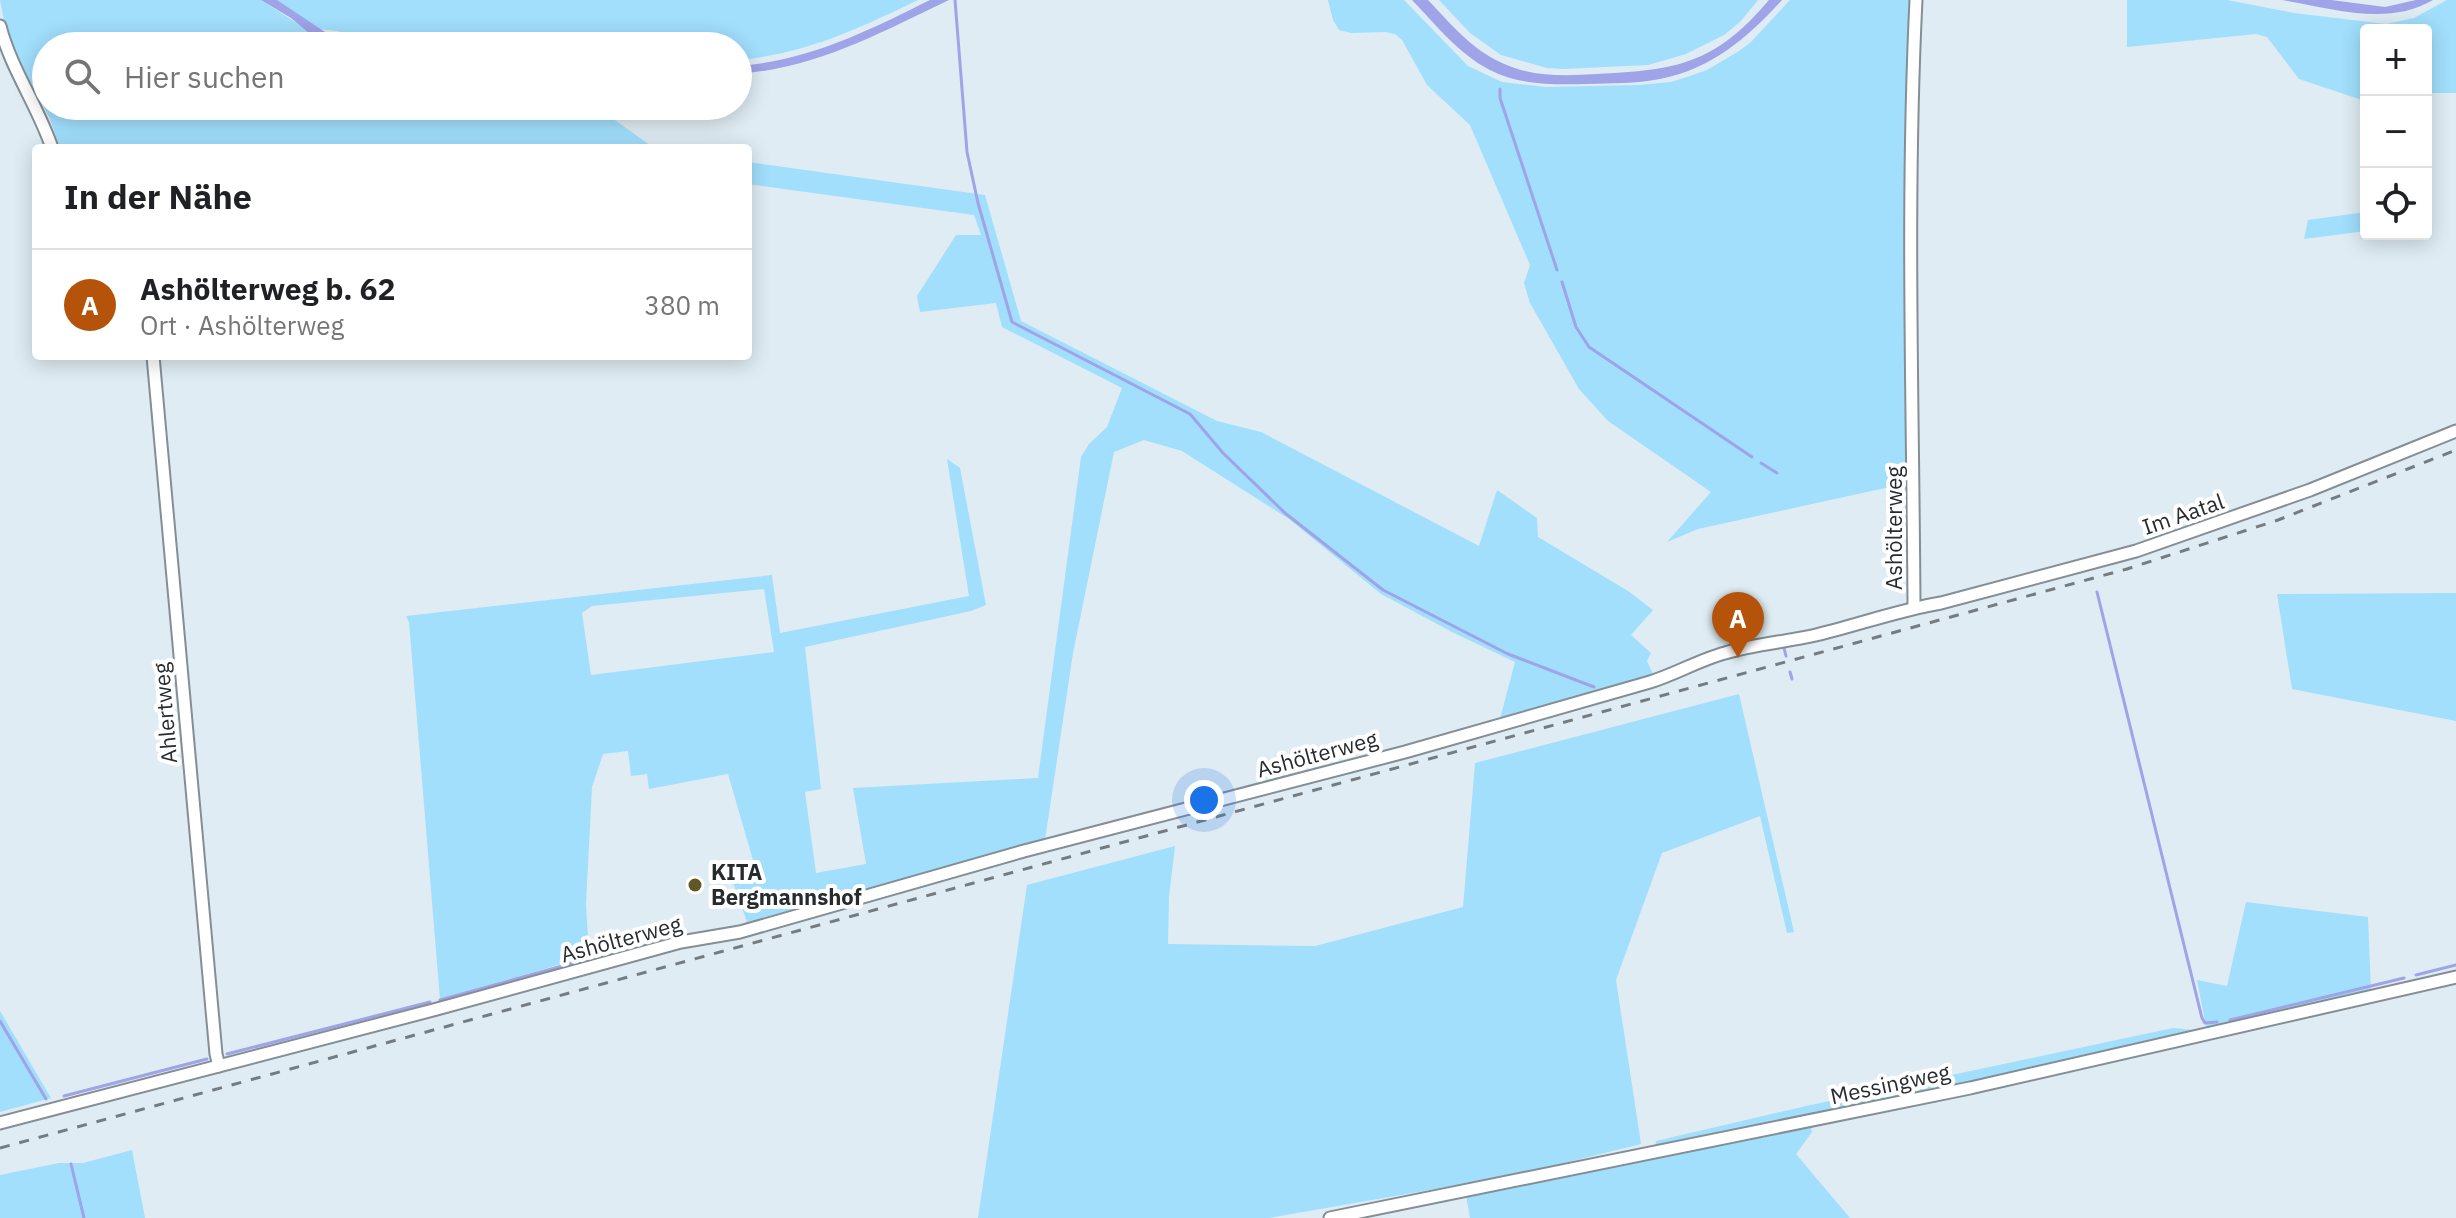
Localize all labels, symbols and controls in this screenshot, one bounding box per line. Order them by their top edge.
map controls [2360,24,2432,240]
button: + [2360,24,2432,96]
search box [32,32,752,120]
icon: search [60,54,104,98]
text: Hier suchen [124,57,285,96]
button: − [2360,96,2432,168]
button: locate [2360,168,2432,240]
text: In der Nähe [64,174,252,218]
text: Ashölterweg b. 62 [140,269,396,308]
text: A [81,288,99,322]
text: 380 m [644,288,720,322]
text: Ort · Ashölterweg [140,308,344,342]
street label: Ashölterweg [1879,466,1908,590]
street label: Im Aatal [2138,486,2228,541]
pin: A [1712,592,1764,658]
street label: Ahlertweg [146,661,183,765]
street label: Ashölterweg [1253,723,1381,784]
your location [1184,780,1224,820]
place label: KITA Bergmannshof [711,857,862,911]
marker: KITA Bergmannshof [686,876,704,894]
street label: Ashölterweg [557,908,685,969]
street label: Messingweg [1827,1057,1953,1110]

